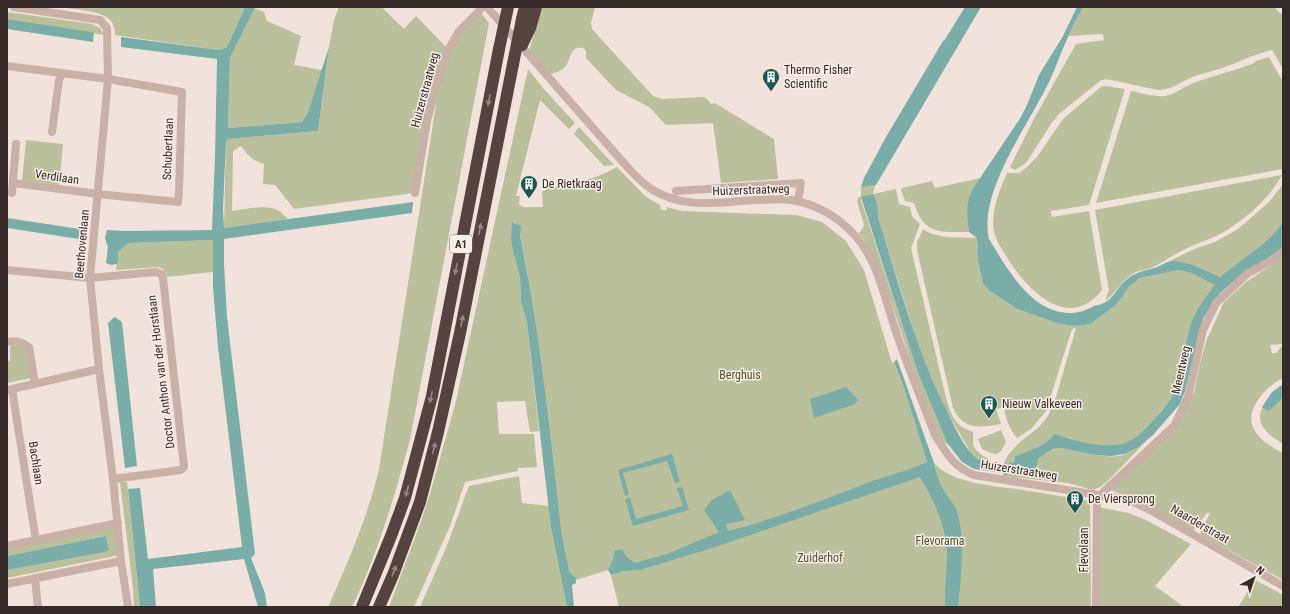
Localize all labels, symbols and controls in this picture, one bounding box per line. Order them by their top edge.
street label: Huizerstraatweg [408,51,442,129]
place label: Thermo Fisher Scientific [784,63,853,91]
building icon: Thermo Fisher Scientific [761,67,781,92]
one-way arrow [486,94,492,106]
street label: Schubertlaan [160,117,176,180]
street label: Verdilaan [34,167,80,187]
building icon: De Rietkraag [519,174,539,199]
place label: De Rietkraag [542,177,602,191]
street label: Huizerstraatweg [712,182,790,198]
street label: Beethovenlaan [72,209,92,279]
one-way arrow [478,223,484,235]
road number: A1 [450,235,472,253]
one-way arrow [452,263,458,275]
street label: Doctor Anthon van der Horstlaan [145,294,177,450]
one-way arrow [460,315,466,327]
street label: Meentweg [1169,344,1193,395]
park label: Berghuis [719,368,761,382]
one-way arrow [428,390,434,403]
building icon: Nieuw Valkeveen [979,394,999,419]
place label: Nieuw Valkeveen [1002,397,1082,411]
street label: Bachlaan [26,440,46,486]
one-way arrow [432,441,438,454]
street label: Huizerstraatweg [980,457,1058,483]
one-way arrow [404,485,410,497]
building icon: De Viersprong [1065,489,1085,514]
place label: De Viersprong [1088,492,1155,506]
street label: Naarderstraat [1168,502,1232,547]
street label: Flevolaan [1077,527,1091,573]
park label: Flevorama [915,534,965,548]
park label: Zuiderhof [797,551,843,565]
north arrow [1234,558,1274,598]
text: N [1253,564,1267,578]
one-way arrow [392,565,398,577]

